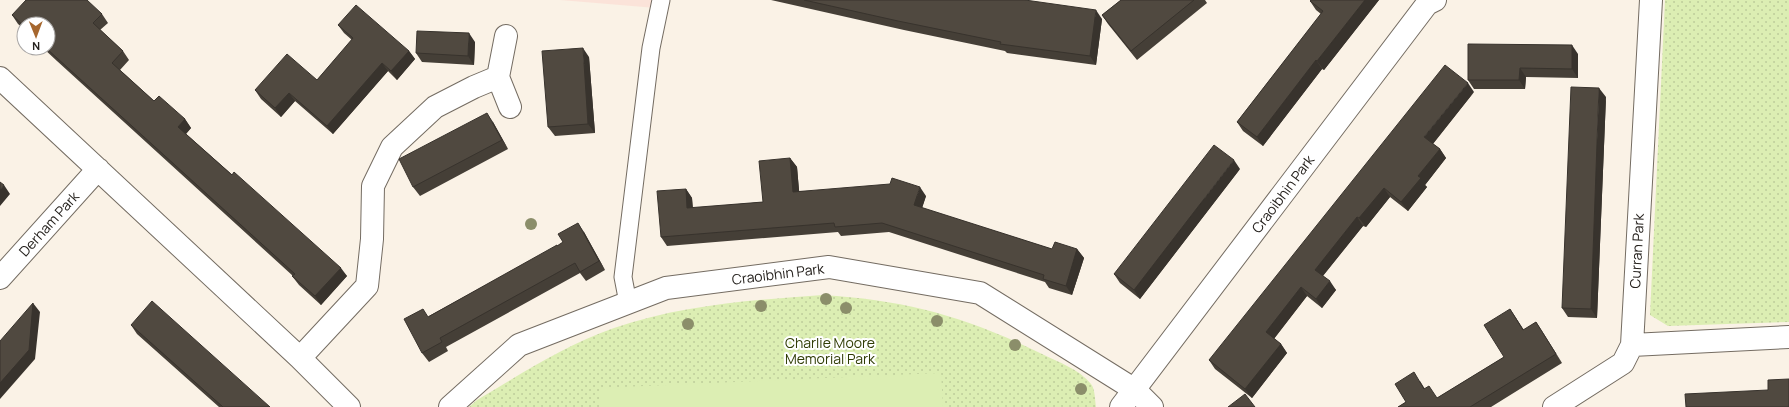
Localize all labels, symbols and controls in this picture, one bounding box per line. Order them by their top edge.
north arrow [16,16,56,56]
text: N [32,39,40,54]
street label: Craoibhin Park [1247,150,1319,237]
street label: Derham Park [14,186,84,260]
street label: Curran Park [1625,212,1648,289]
street label: Craoibhin Park [731,258,826,289]
park label: Charlie Moore Memorial Park [785,333,876,368]

